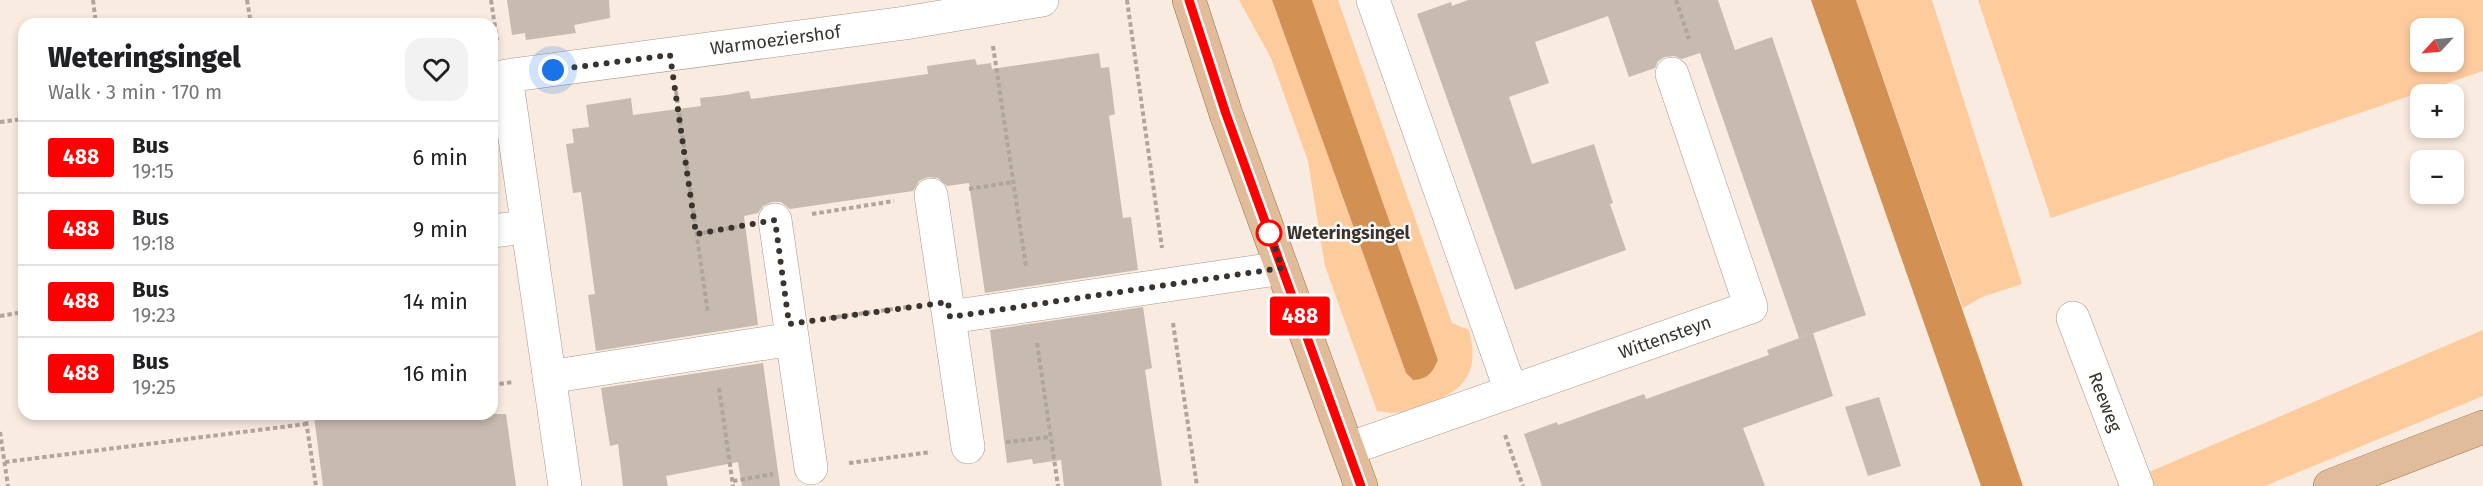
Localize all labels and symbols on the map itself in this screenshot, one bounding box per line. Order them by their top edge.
north arrow [2410,18,2464,72]
street label: Warmoeziershof [709,20,844,60]
your location [538,55,568,85]
marker: Weteringsingel [1256,220,1282,246]
place label: Weteringsingel [1287,222,1411,244]
line badge: 488 [1266,296,1334,336]
street label: Wittensteyn [1616,311,1714,364]
street label: Reeweg [2084,369,2127,436]

